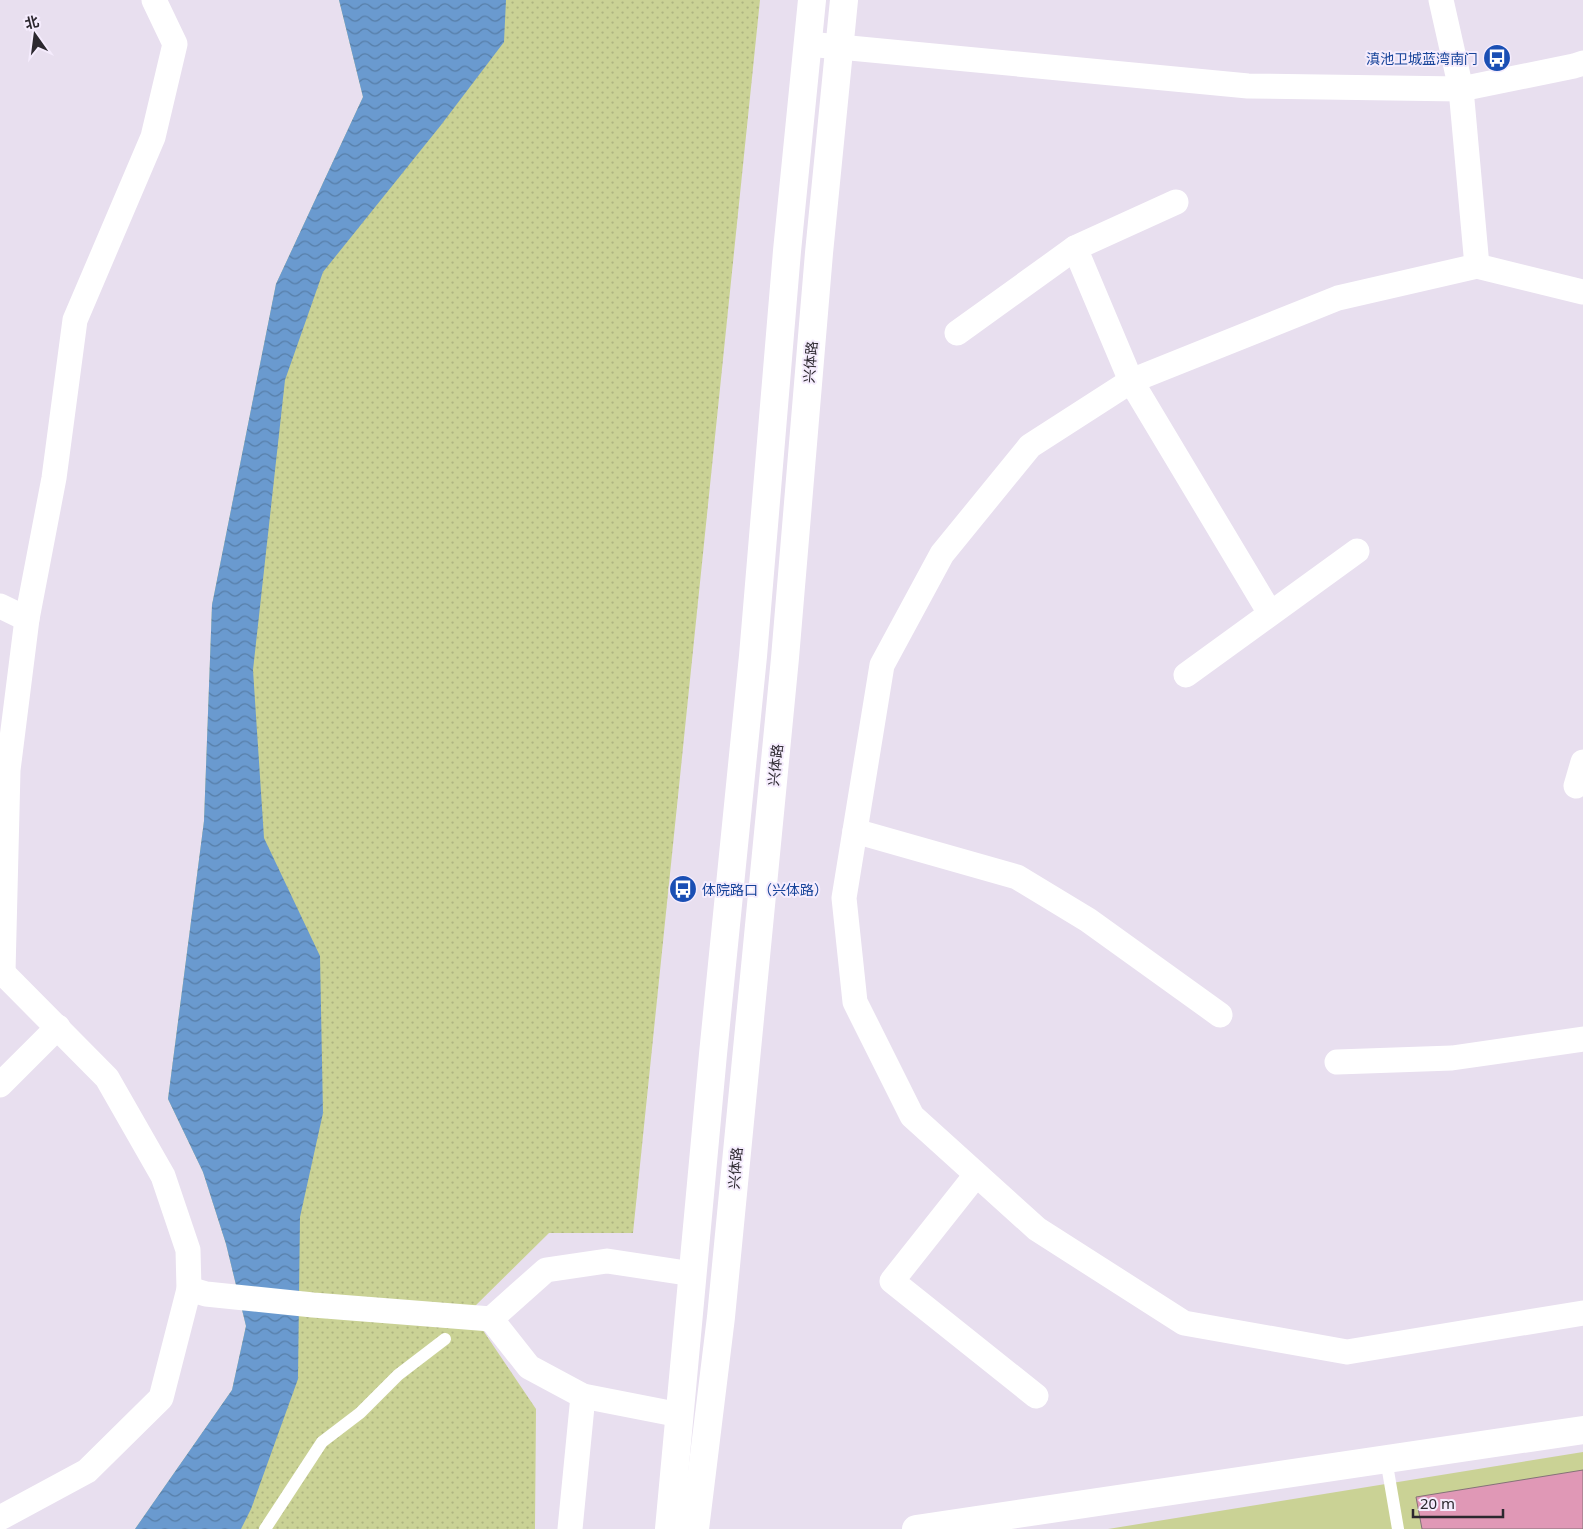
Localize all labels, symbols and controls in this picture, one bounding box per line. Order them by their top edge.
north arrow [10,10,60,60]
text: 北 [23,11,41,33]
bus stop icon: 滇池卫城蓝湾南门 [1482,43,1512,73]
place label: 滇池卫城蓝湾南门 [1366,49,1478,68]
street label: 兴体路 [799,340,821,384]
street label: 兴体路 [763,743,787,787]
bus stop icon: 体院路口（兴体路） [668,874,698,904]
place label: 体院路口（兴体路） [702,880,828,899]
street label: 兴体路 [724,1146,746,1190]
scale bar [1413,1486,1503,1518]
text: 20 m [1420,1493,1455,1513]

